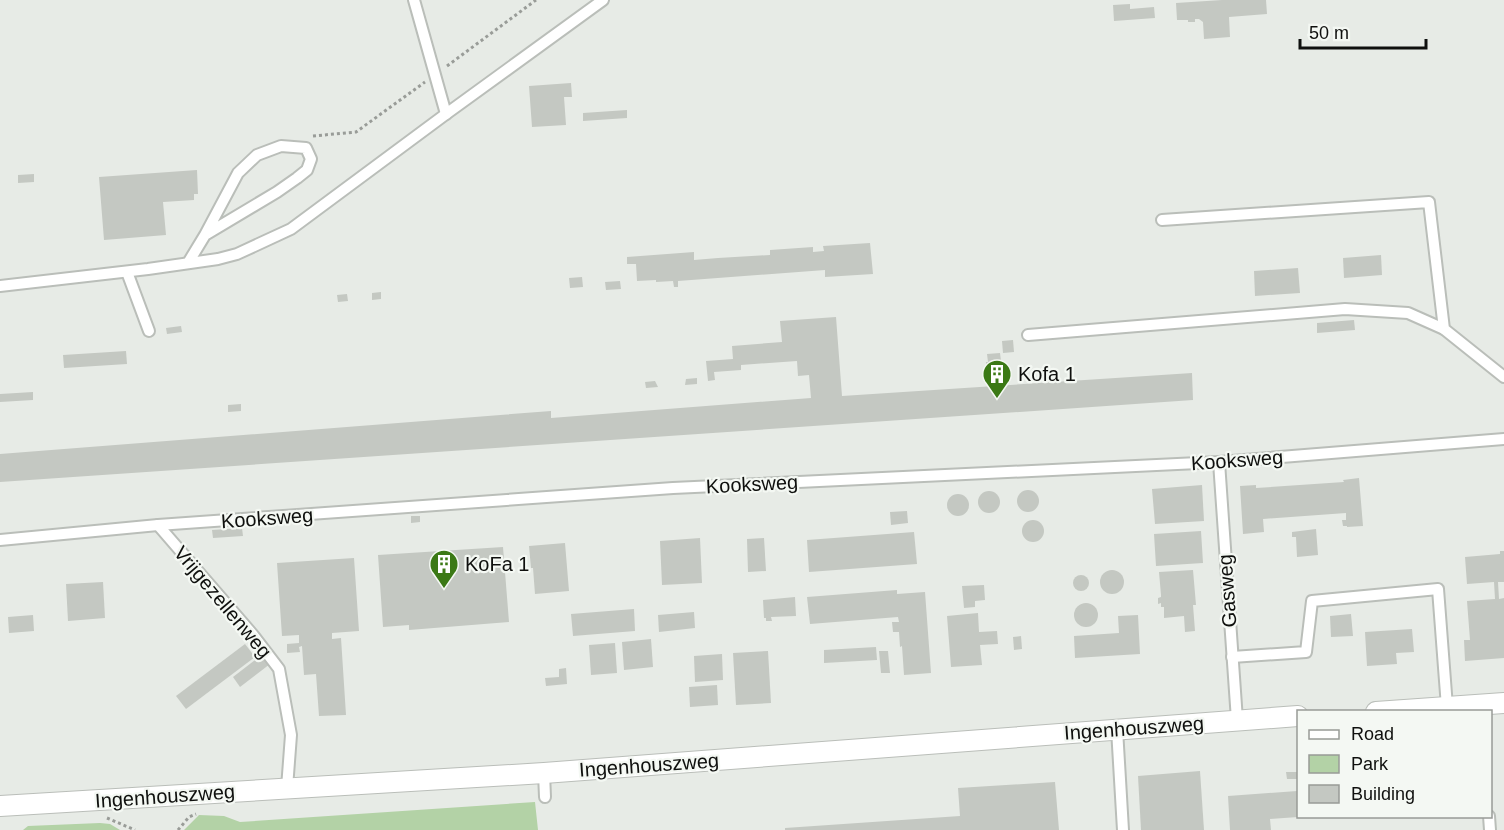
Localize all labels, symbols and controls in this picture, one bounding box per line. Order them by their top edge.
scale bar [1300,12,1426,50]
text: 50 m [1309,23,1349,43]
building icon: Kofa 1 [981,358,1013,400]
place label: Kofa 1 [1018,363,1076,385]
street label: Kooksweg [1190,446,1284,474]
street label: Kooksweg [705,471,799,497]
street label: Kooksweg [220,504,314,532]
street label: Vrijgezellenweg [170,542,276,662]
building icon: KoFa 1 [428,548,460,590]
place label: KoFa 1 [465,553,529,575]
street label: Gasweg [1213,554,1241,628]
legend [1297,710,1492,818]
street label: Ingenhouszweg [1063,712,1205,744]
text: Road [1351,724,1394,744]
street label: Ingenhouszweg [578,749,720,781]
text: Park [1351,754,1389,774]
street label: Ingenhouszweg [94,780,236,812]
text: Building [1351,784,1415,804]

